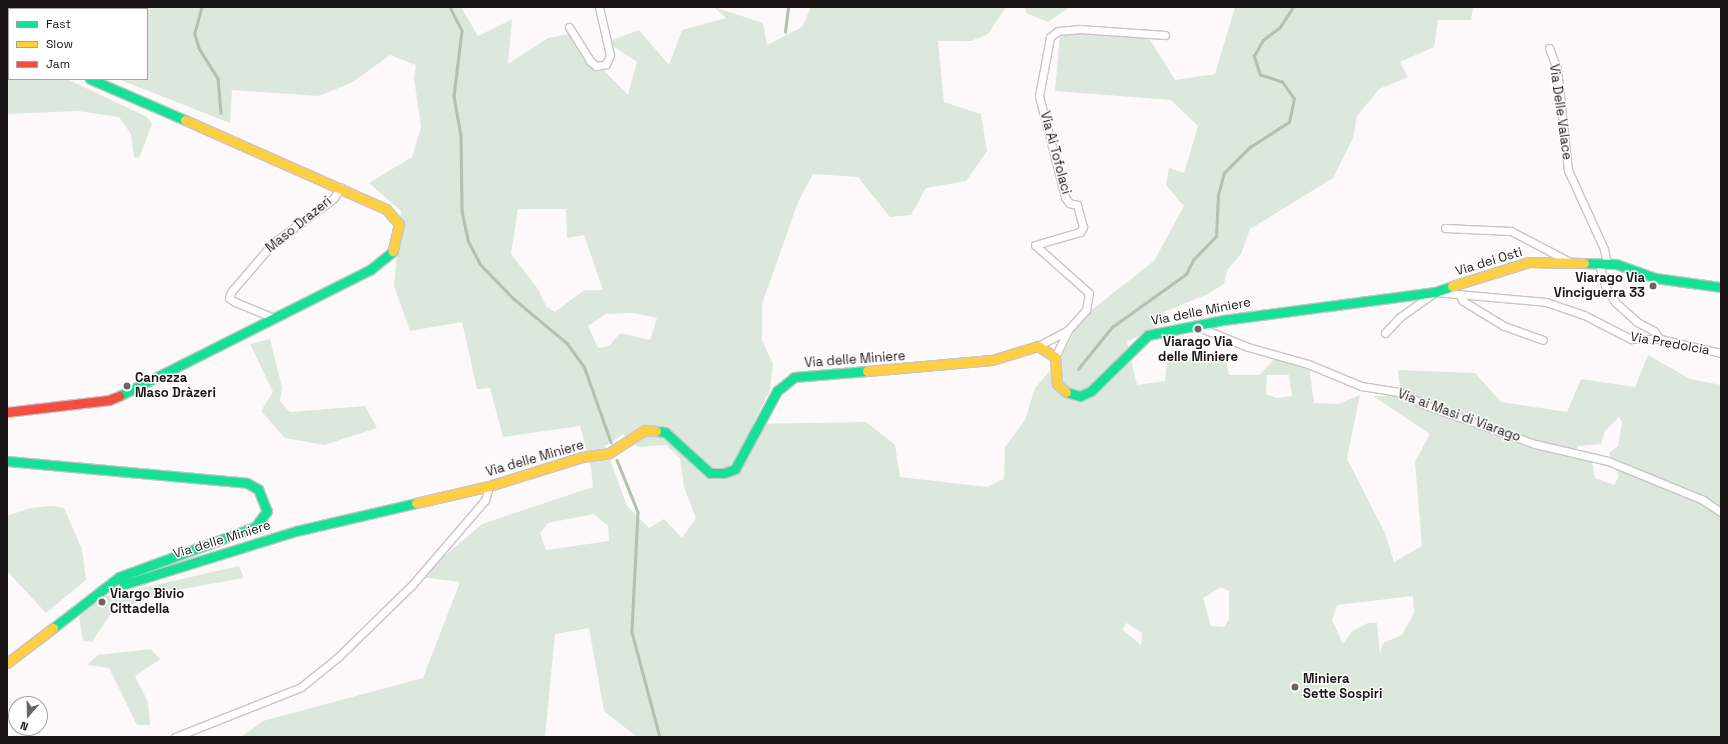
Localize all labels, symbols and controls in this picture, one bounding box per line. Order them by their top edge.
legend [8,8,148,80]
text: Fast [46,16,71,32]
text: Slow [46,36,73,52]
text: Jam [46,56,70,72]
street label: Via Delle Valace [1546,63,1574,161]
street label: Via Ai Tofolaci [1036,110,1074,196]
street label: Maso Drazeri [263,194,335,256]
street label: Via dei Osti [1454,244,1524,280]
place label: Viarago Via Vinciguerra 33 [1554,271,1645,302]
marker: Viarago Via Vinciguerra 33 [1648,281,1658,291]
street label: Via delle Miniere [1150,295,1252,329]
marker: Viarago Via delle Miniere [1193,324,1203,334]
street label: Via Predolcia [1629,329,1711,359]
place label: Viarago Via delle Miniere [1158,335,1238,366]
street label: Via delle Miniere [804,349,906,371]
place label: Canezza Maso Dràzeri [135,371,216,402]
marker: Canezza Maso Dràzeri [122,381,132,391]
street label: Via ai Masi di Viarago [1395,386,1523,446]
street label: Via delle Miniere [484,438,586,480]
street label: Via delle Miniere [171,518,273,562]
place label: Viargo Bivio Cittadella [110,587,184,618]
marker: Viargo Bivio Cittadella [97,597,107,607]
place label: Miniera Sette Sospiri [1303,672,1382,703]
marker: Miniera Sette Sospiri [1290,682,1300,692]
north arrow [8,696,48,736]
text: N [18,718,30,734]

